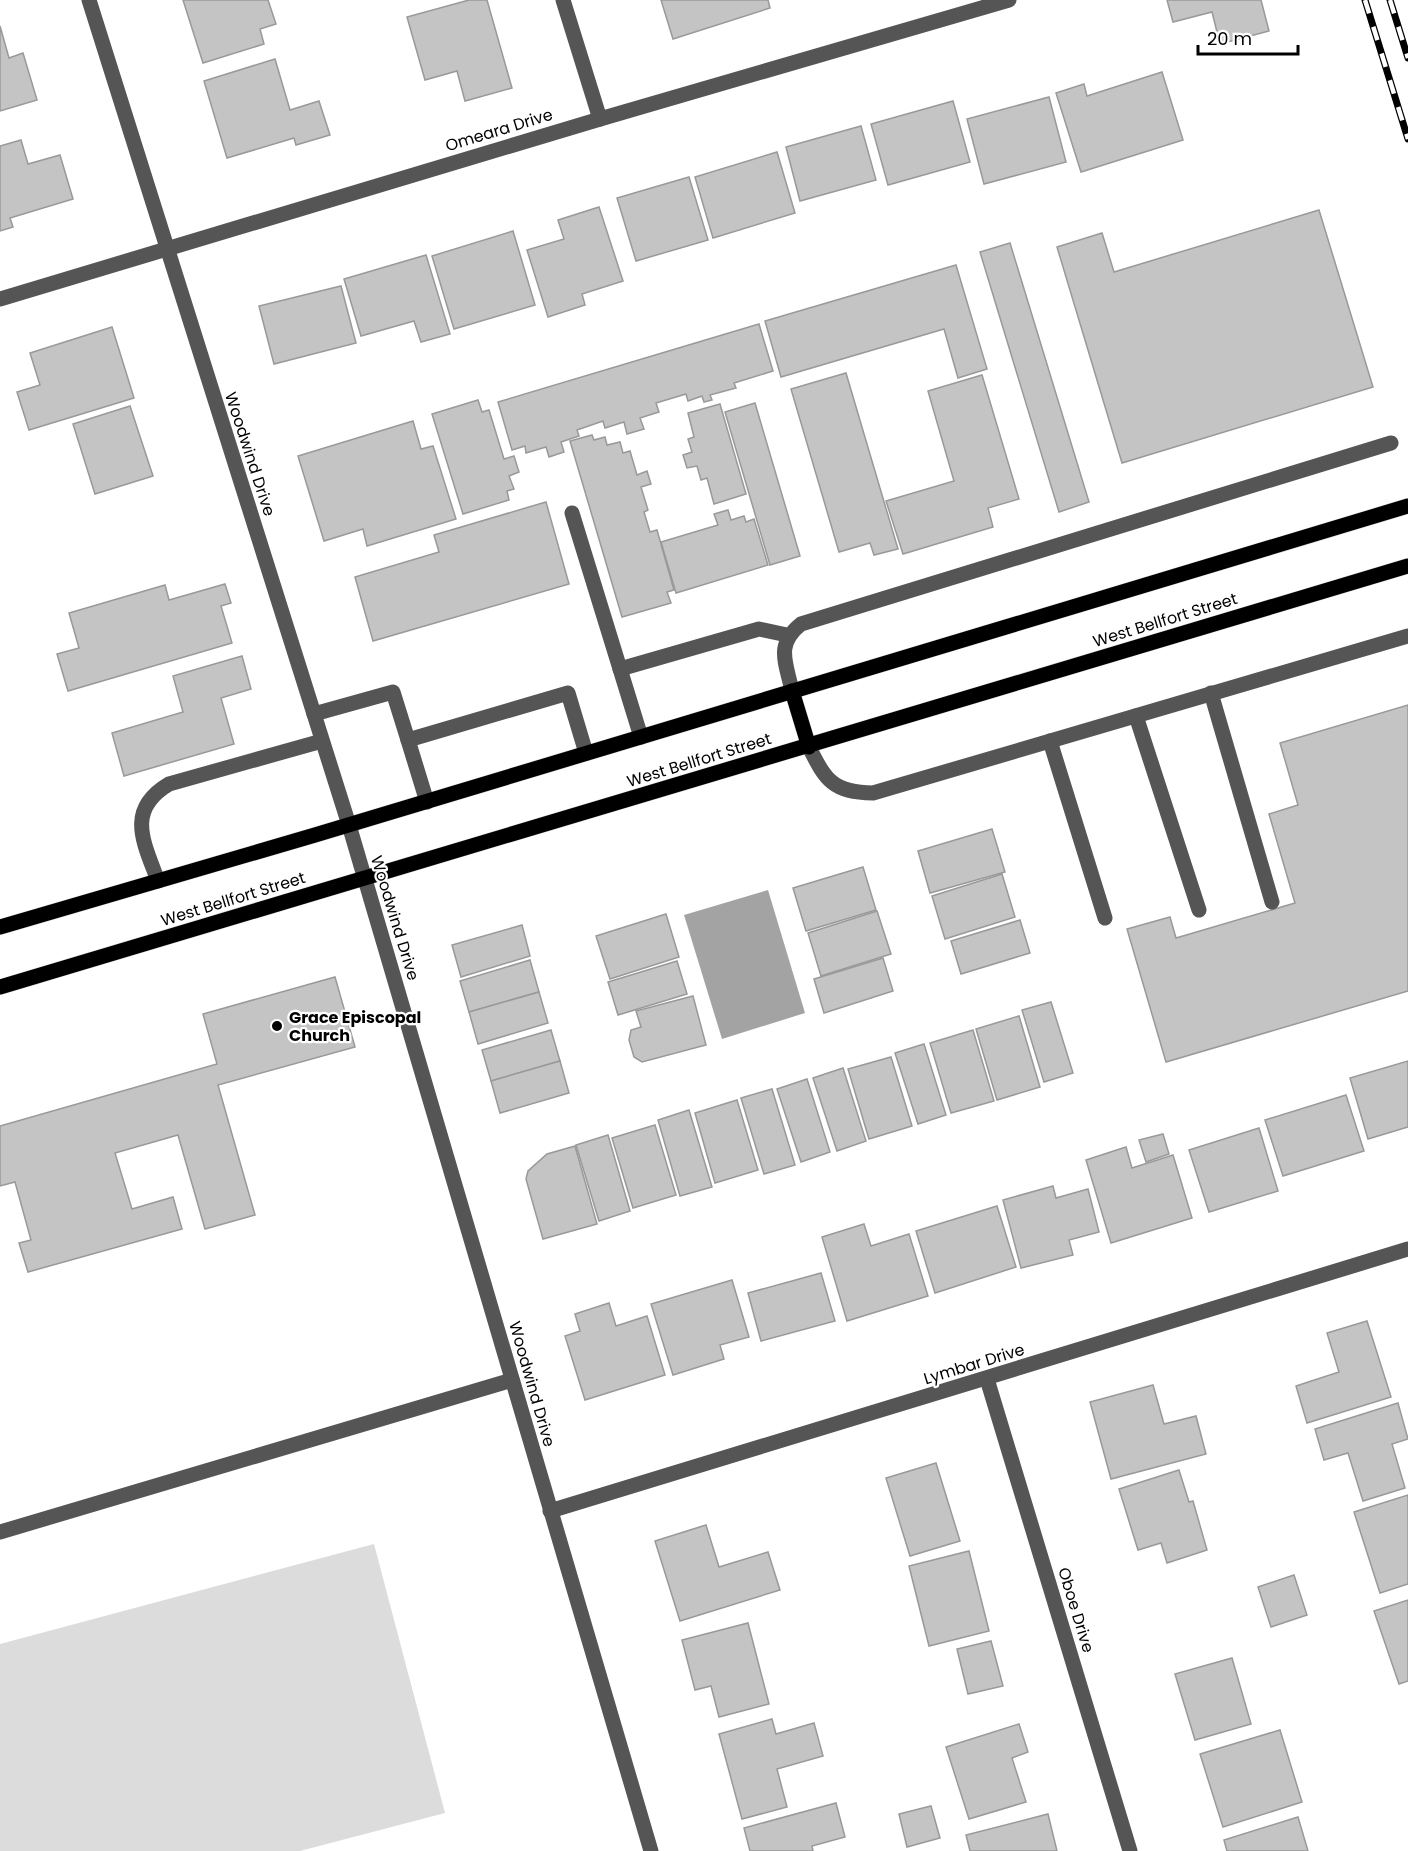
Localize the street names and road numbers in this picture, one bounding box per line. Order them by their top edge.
street label: Omeara Drive [443,103,555,157]
street label: Woodwind Drive [219,389,281,519]
street label: West Bellfort Street [1090,587,1240,653]
street label: West Bellfort Street [624,727,774,793]
street label: Woodwind Drive [365,853,425,983]
street label: West Bellfort Street [158,866,308,932]
street label: Woodwind Drive [503,1319,561,1449]
street label: Lymbar Drive [921,1338,1027,1390]
street label: Oboe Drive [1052,1565,1100,1655]

